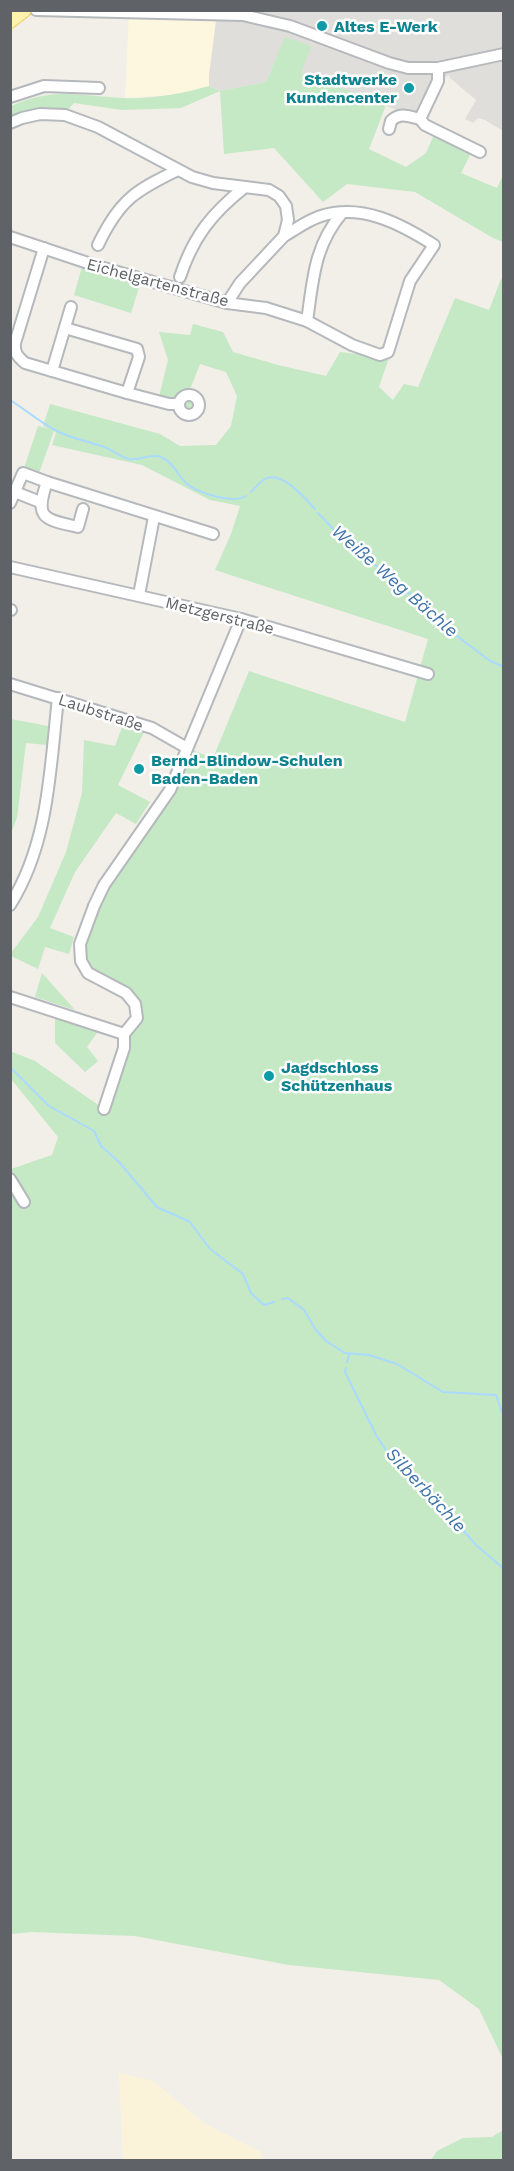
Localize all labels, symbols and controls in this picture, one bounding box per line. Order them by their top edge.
place label: Altes E-Werk [334,17,438,36]
marker: Altes E-Werk [315,19,329,33]
place label: Stadtwerke Kundencenter [286,70,397,107]
marker: Stadtwerke Kundencenter [402,81,416,95]
street label: Eichelgartenstraße [85,254,231,311]
water label: Weiße Weg Bächle [328,520,463,641]
street label: Metzgerstraße [164,593,276,638]
street label: Laubstraße [56,690,146,735]
place label: Bernd-Blindow-Schulen Baden-Baden [151,751,343,788]
marker: Bernd-Blindow-Schulen Baden-Baden [132,762,146,776]
place label: Jagdschloss Schützenhaus [281,1058,393,1095]
marker: Jagdschloss Schützenhaus [262,1069,276,1083]
water label: Silberbächle [382,1443,471,1536]

